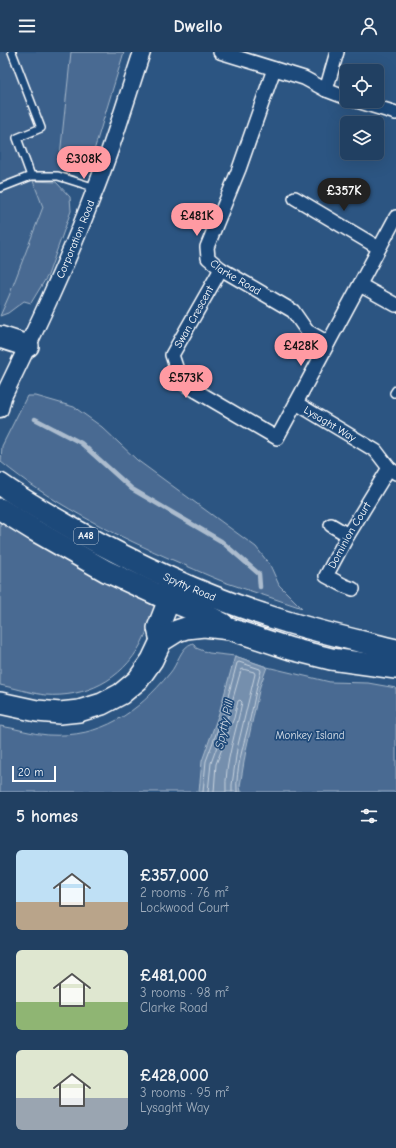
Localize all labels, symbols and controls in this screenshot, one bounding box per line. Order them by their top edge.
icon: menu [16,15,38,37]
icon: person [358,15,380,37]
text: Dwello [173,16,223,37]
map controls [340,64,384,160]
button: locate [340,64,384,108]
button: layers [340,116,384,160]
pin: £308K [56,146,112,180]
text: £308K [66,151,102,166]
pin: £357K [316,178,372,212]
text: £357K [326,183,362,198]
street label: Corporation Road [53,198,97,280]
pin: £481K [169,203,225,237]
text: £481K [180,208,214,223]
street label: Clarke Road [208,256,264,298]
street label: Swan Crescent [172,283,217,350]
pin: £428K [273,333,329,367]
text: £428K [283,338,319,353]
pin: £573K [158,365,214,399]
text: £573K [168,370,204,385]
street label: Lysaght Way [302,403,359,444]
street label: Dominion Court [325,499,374,570]
road number: A48 [74,528,98,544]
street label: Spytty Road [162,570,218,603]
water label: Spytty Pill [212,698,236,750]
park label: Monkey Island [275,729,345,742]
scale bar [12,764,56,783]
text: 20 m [18,766,43,779]
icon: filters [358,805,380,827]
text: 5 homes [16,807,78,826]
icon: home [48,866,96,914]
text: £357,000 [140,866,209,885]
text: 2 rooms · 76 m² [140,885,228,900]
text: Lockwood Court [140,900,229,915]
icon: home [48,966,96,1014]
text: £481,000 [140,966,207,985]
text: 3 rooms · 98 m² [140,985,229,1000]
text: Clarke Road [140,1000,208,1015]
icon: home [48,1066,96,1114]
text: £428,000 [140,1066,209,1085]
text: 3 rooms · 95 m² [140,1085,229,1100]
text: Lysaght Way [140,1100,209,1115]

